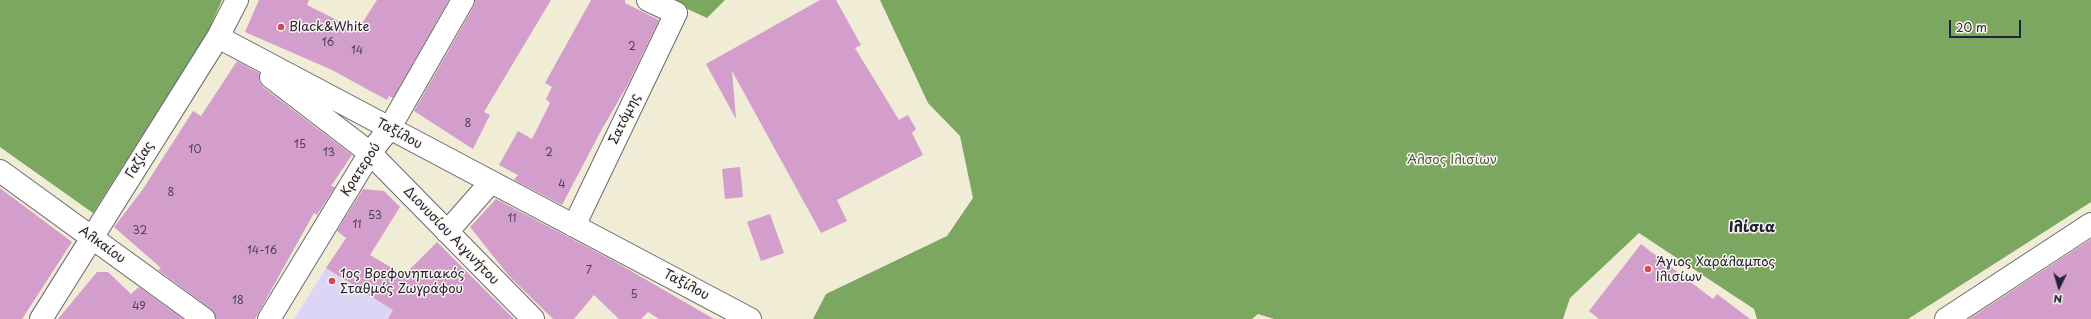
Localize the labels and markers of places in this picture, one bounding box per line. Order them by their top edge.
place label: Black&White [289,19,369,35]
marker: Black&White [276,22,286,32]
place label: Άγιος Χαράλαμπος Ιλισίων [1656,254,1775,285]
marker: Άγιος Χαράλαμπος Ιλισίων [1643,264,1653,274]
place label: 1ος Βρεφονηπιακός Σταθμός Ζωγράφου [340,266,464,297]
marker: 1ος Βρεφονηπιακός Σταθμός Ζωγράφου [327,276,337,286]

